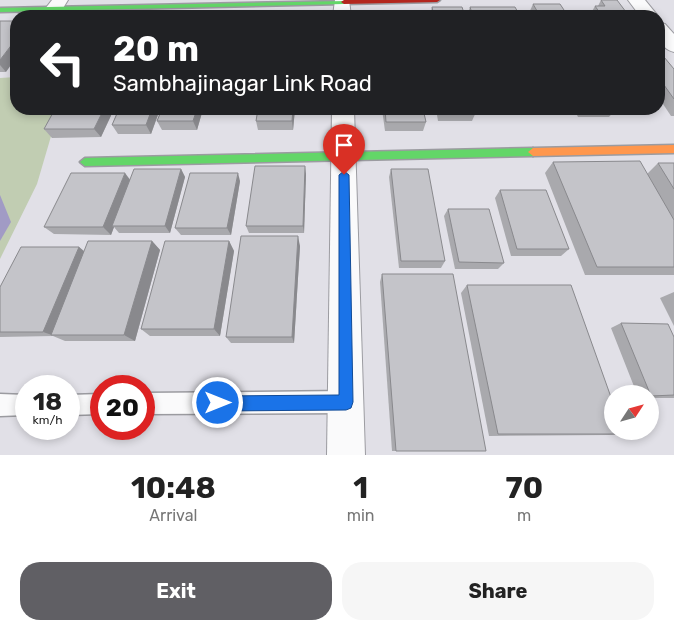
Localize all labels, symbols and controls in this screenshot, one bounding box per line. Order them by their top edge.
text: 20 m [113,28,199,70]
icon: left [30,30,95,95]
text: Sambhajinagar Link Road [113,70,372,97]
pin [323,124,365,175]
icon: arrive [330,131,358,159]
speed limit sign: 20 [90,375,155,440]
position arrow [191,376,243,428]
north arrow [604,385,659,440]
map controls [604,385,659,440]
text: 18 [33,387,62,416]
text: km/h [33,413,62,427]
text: 10:48 [131,470,216,506]
text: 1 [353,470,368,506]
text: 70 [505,470,543,506]
text: Arrival [149,506,197,525]
text: min [347,506,375,525]
text: m [517,506,531,525]
button: Exit [20,562,332,620]
button: Share [342,562,654,620]

